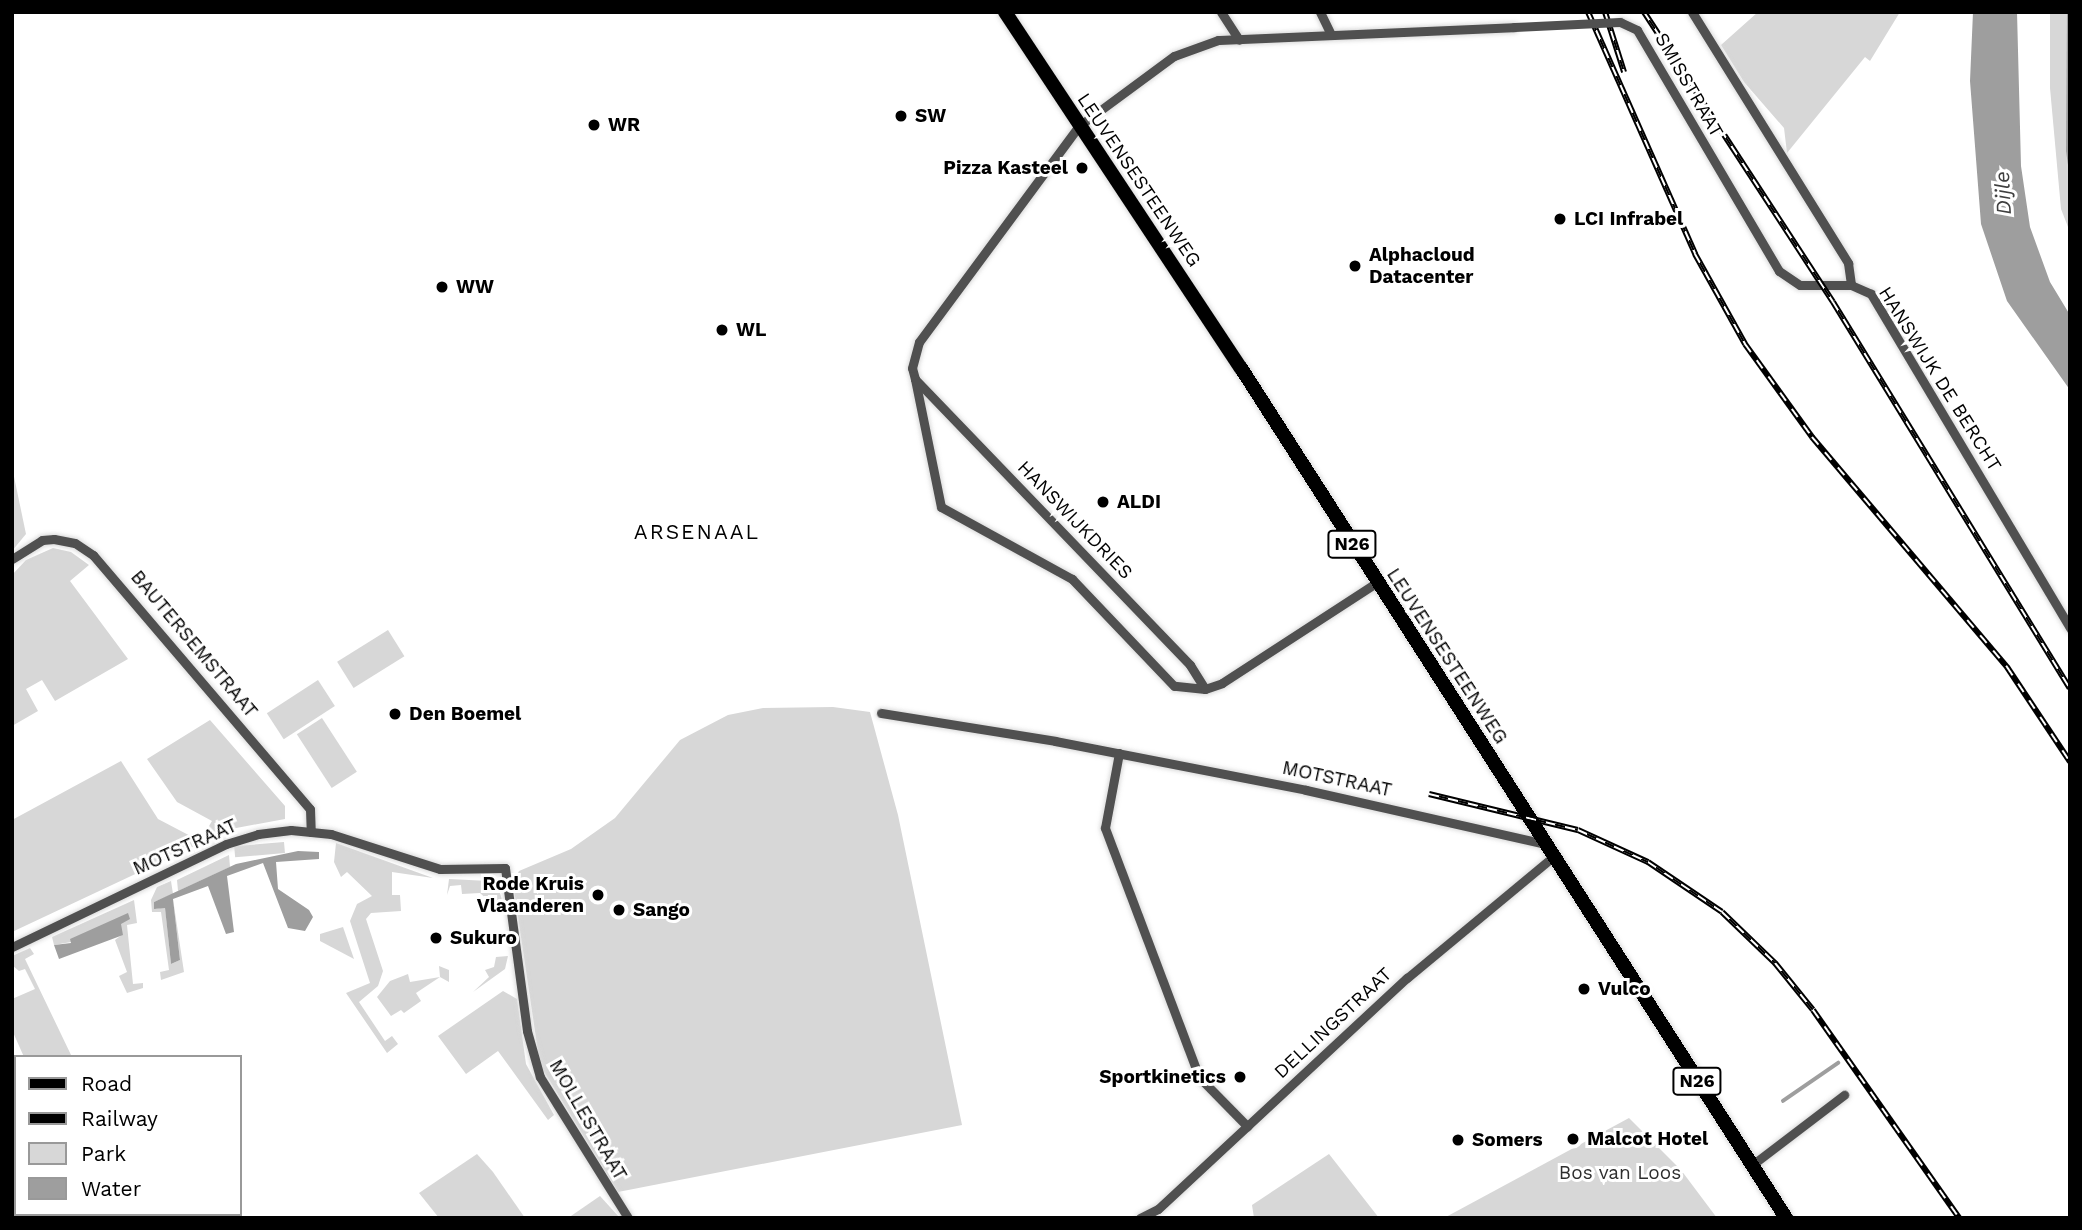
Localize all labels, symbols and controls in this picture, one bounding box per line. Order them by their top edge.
street label: SMISSTRAAT [1650,29,1728,141]
street label: LEUVENSESTEENWEG [1072,89,1206,271]
place label: SW [915,105,946,127]
marker: SW [893,108,909,124]
place label: WR [608,114,640,136]
marker: WR [586,117,602,133]
place label: Pizza Kasteel [943,157,1068,179]
marker: Pizza Kasteel [1074,160,1090,176]
water label: Dijle [1989,171,2017,215]
place label: LCI Infrabel [1574,208,1683,230]
marker: LCI Infrabel [1552,211,1568,227]
place label: Alphacloud Datacenter [1369,244,1475,288]
marker: Alphacloud Datacenter [1347,258,1363,274]
place label: WW [456,276,494,298]
marker: WW [434,279,450,295]
street label: HANSWIJK DE BERCHT [1874,282,2006,476]
place label: WL [736,319,766,341]
marker: WL [714,322,730,338]
street label: HANSWIJKDRIES [1013,456,1137,584]
place label: ALDI [1117,491,1161,513]
marker: ALDI [1095,494,1111,510]
district label: ARSENAAL [635,519,759,545]
road number: N26 [1326,530,1378,558]
street label: LEUVENSESTEENWEG [1382,564,1512,748]
street label: BAUTERSEMSTRAAT [126,566,262,722]
place label: Den Boemel [409,703,521,725]
marker: Den Boemel [387,706,403,722]
street label: MOTSTRAAT [1280,756,1394,802]
street label: MOTSTRAAT [129,814,241,880]
place label: Rode Kruis Vlaanderen [477,873,584,917]
marker: Rode Kruis Vlaanderen [590,887,606,903]
place label: Sango [633,899,690,921]
marker: Sango [611,902,627,918]
place label: Sukuro [450,927,517,949]
marker: Sukuro [428,930,444,946]
street label: DELLINGSTRAAT [1269,963,1397,1083]
place label: Vulco [1598,978,1651,1000]
marker: Vulco [1576,981,1592,997]
legend [14,1055,242,1216]
street label: MOLLESTRAAT [544,1055,632,1185]
place label: Sportkinetics [1099,1066,1226,1088]
road number: N26 [1671,1066,1723,1096]
marker: Sportkinetics [1232,1069,1248,1085]
text: Road [81,1071,132,1096]
text: Railway [81,1106,158,1131]
place label: Malcot Hotel [1587,1128,1708,1150]
place label: Somers [1472,1129,1543,1151]
marker: Malcot Hotel [1565,1131,1581,1147]
marker: Somers [1450,1132,1466,1148]
text: Park [81,1141,126,1166]
park label: Bos van Loos [1559,1162,1681,1184]
text: Water [81,1176,141,1201]

